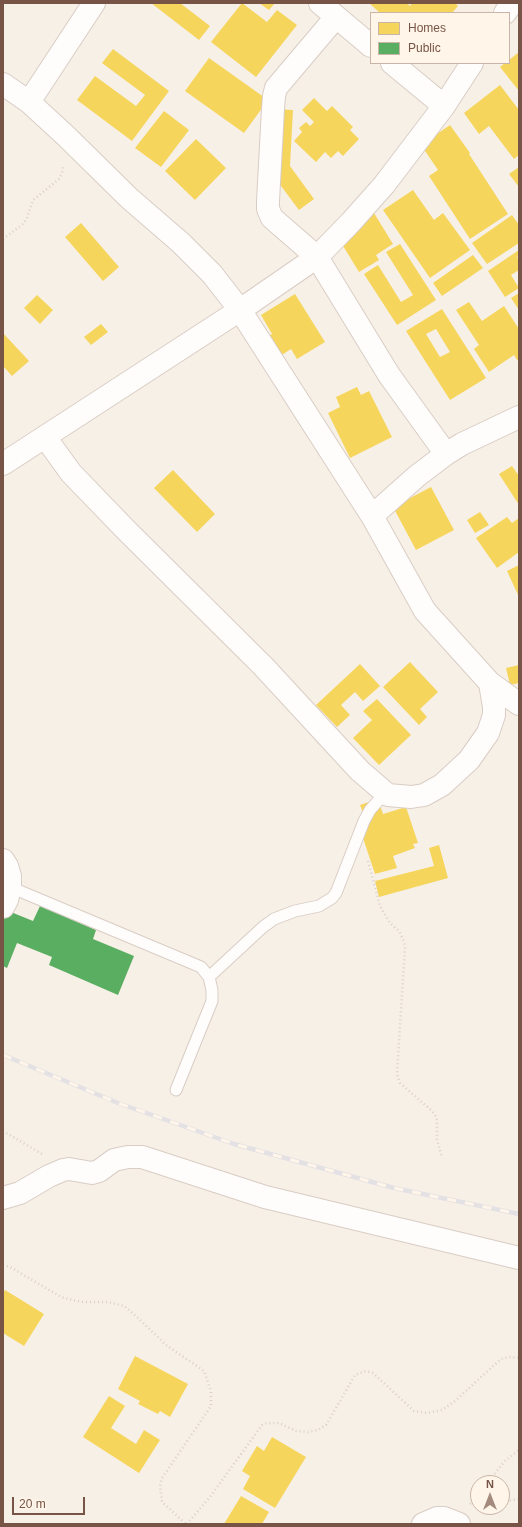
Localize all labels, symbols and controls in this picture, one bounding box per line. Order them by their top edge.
legend [370,12,510,64]
text: Homes [408,21,446,35]
text: Public [408,41,441,55]
north arrow [470,1475,510,1515]
text: N [486,1478,494,1490]
scale bar [14,1489,87,1515]
text: 20 m [19,1497,46,1511]

